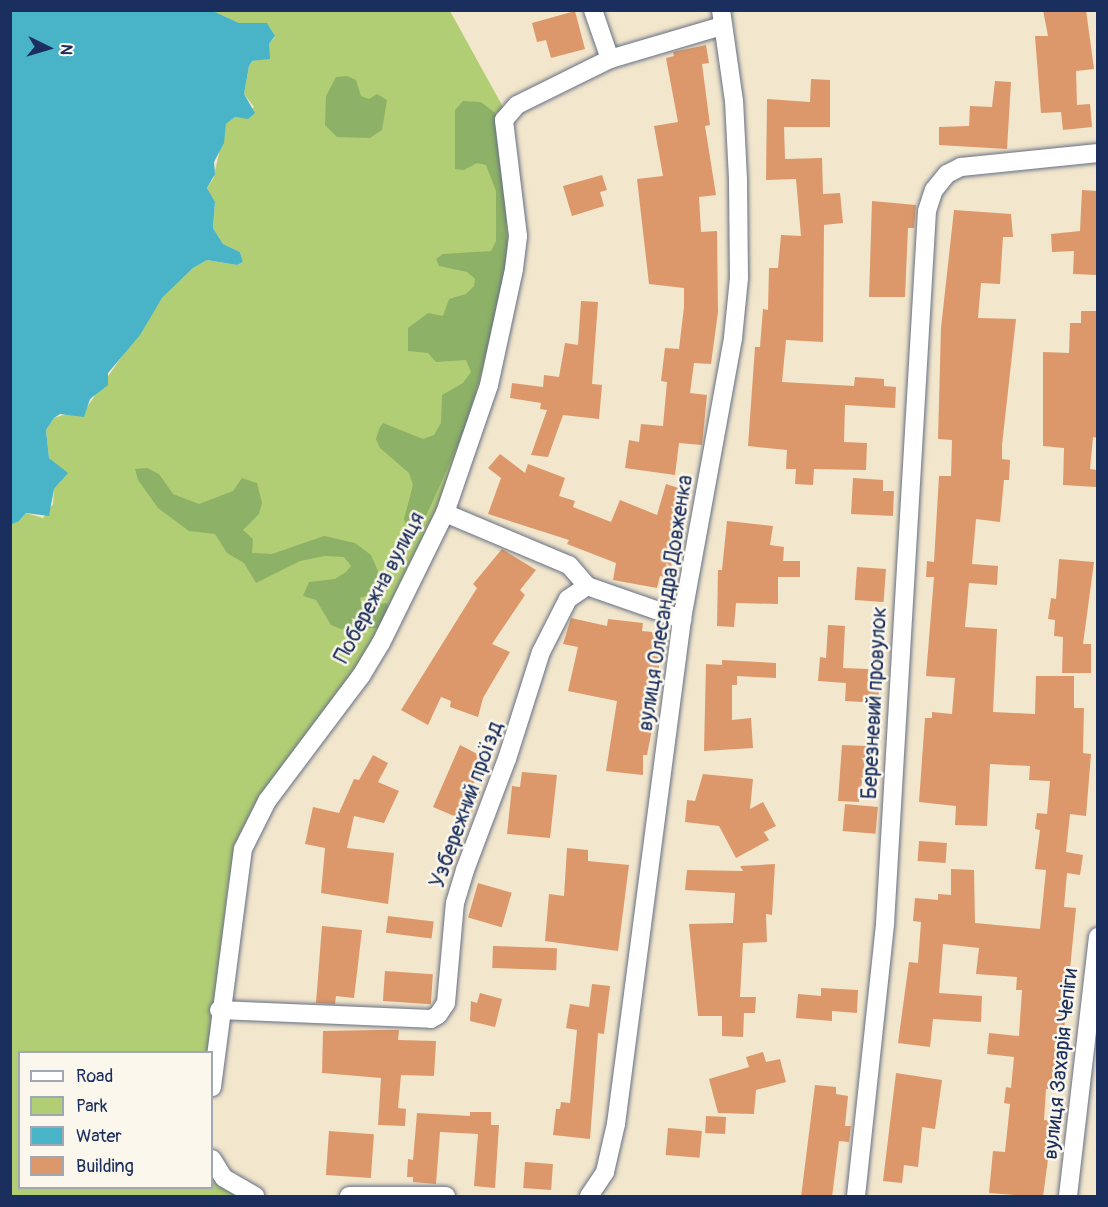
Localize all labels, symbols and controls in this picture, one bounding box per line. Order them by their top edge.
north arrow [18,18,78,78]
text: N [55,43,76,56]
street label: вулиця Олесандра Довженка [633,473,699,733]
street label: Побережна вулиця [330,508,430,668]
street label: Березневий провулок [857,606,893,800]
street label: Узбережний проїзд [425,718,509,892]
street label: вулиця Захарія Чепіги [1038,967,1084,1161]
legend [18,1051,213,1189]
text: Road [76,1065,113,1088]
text: Park [76,1095,108,1118]
text: Water [76,1125,122,1148]
text: Building [76,1155,134,1178]

